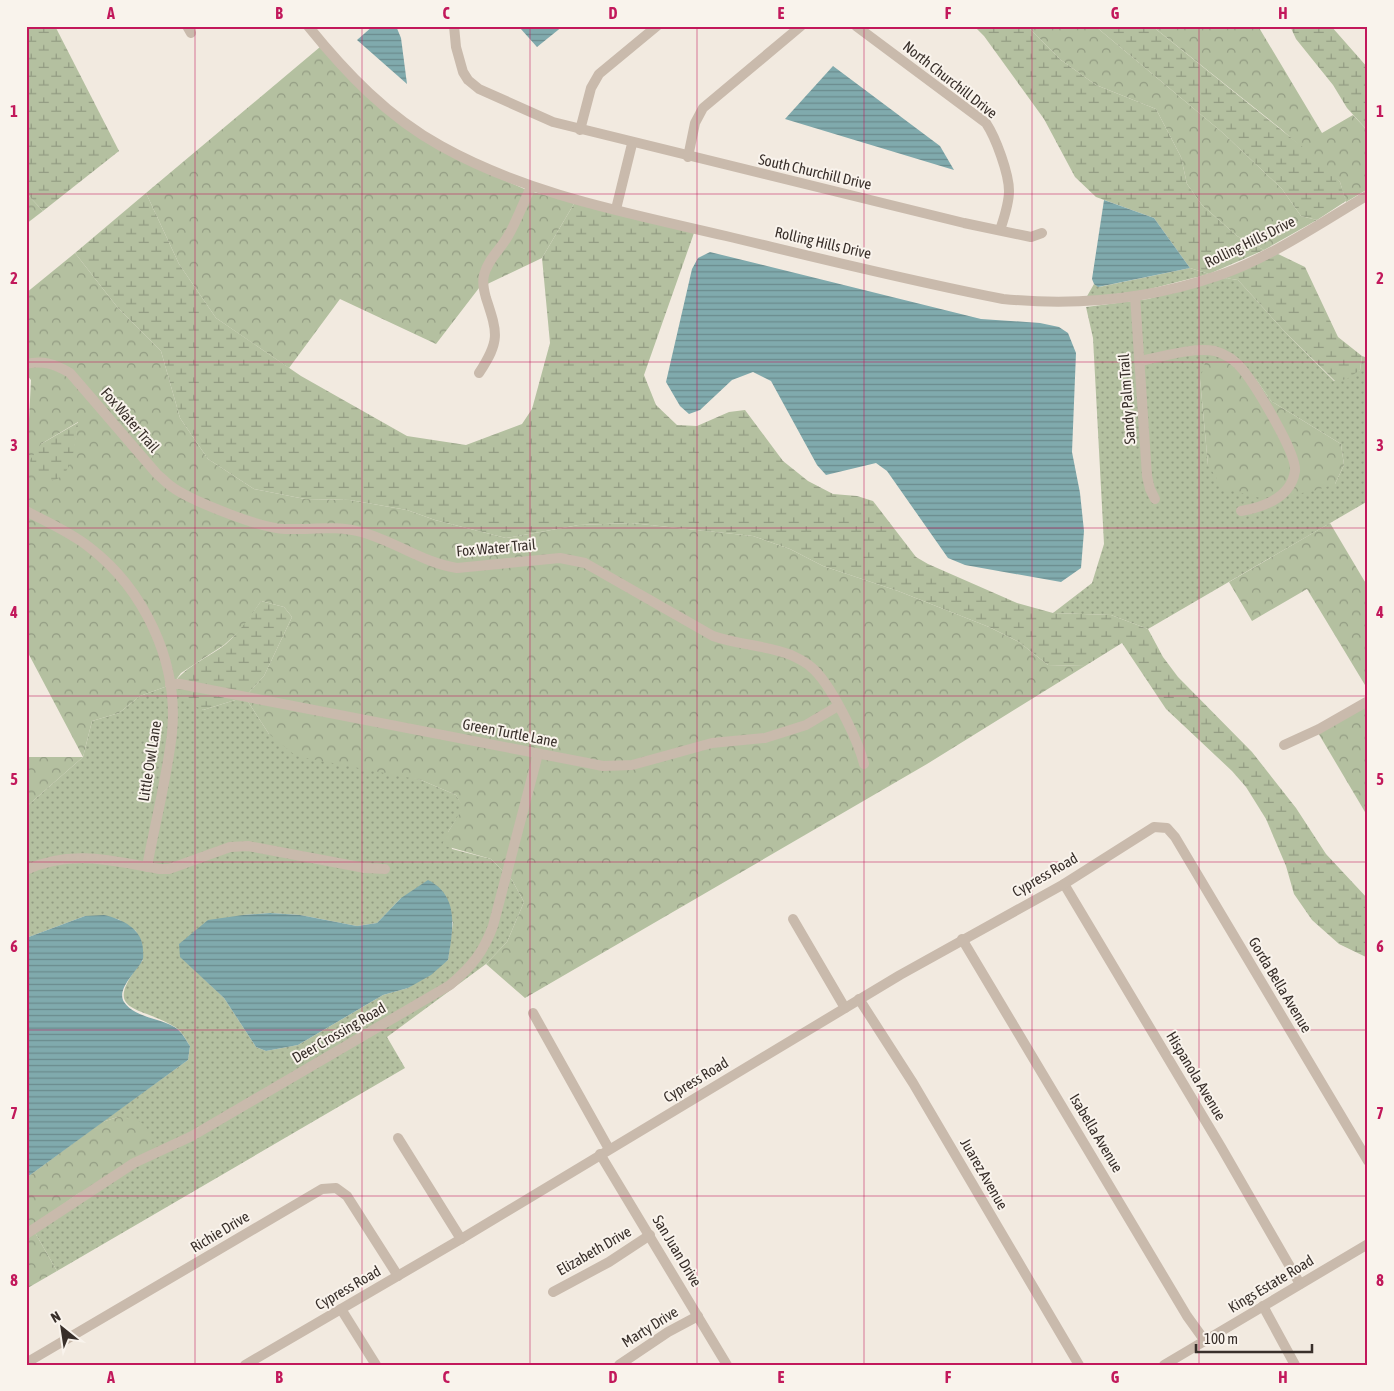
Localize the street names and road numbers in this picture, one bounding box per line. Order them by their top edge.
street label: North Churchill Drive [900,38,1001,122]
street label: South Churchill Drive [757,150,873,193]
street label: Rolling Hills Drive [1202,212,1298,271]
street label: Rolling Hills Drive [773,223,873,262]
street label: Sandy Palm Trail [1115,353,1138,445]
street label: Fox Water Trail [98,384,163,455]
street label: Fox Water Trail [455,536,536,559]
street label: Green Turtle Lane [461,715,559,750]
street label: Little Owl Lane [135,719,164,802]
street label: Cypress Road [1009,849,1080,900]
street label: Gorda Bella Avenue [1245,934,1316,1036]
street label: Deer Crossing Road [289,999,389,1066]
street label: Hispanola Avenue [1163,1028,1230,1123]
street label: Cypress Road [660,1054,731,1106]
street label: Isabella Avenue [1066,1090,1127,1175]
street label: Juarez Avenue [957,1135,1012,1212]
street label: Richie Drive [187,1207,252,1256]
street label: San Juan Drive [650,1212,705,1290]
street label: Elizabeth Drive [554,1222,634,1279]
street label: Kings Estate Road [1225,1251,1316,1316]
street label: Cypress Road [312,1262,383,1313]
street label: Marty Drive [619,1303,681,1350]

